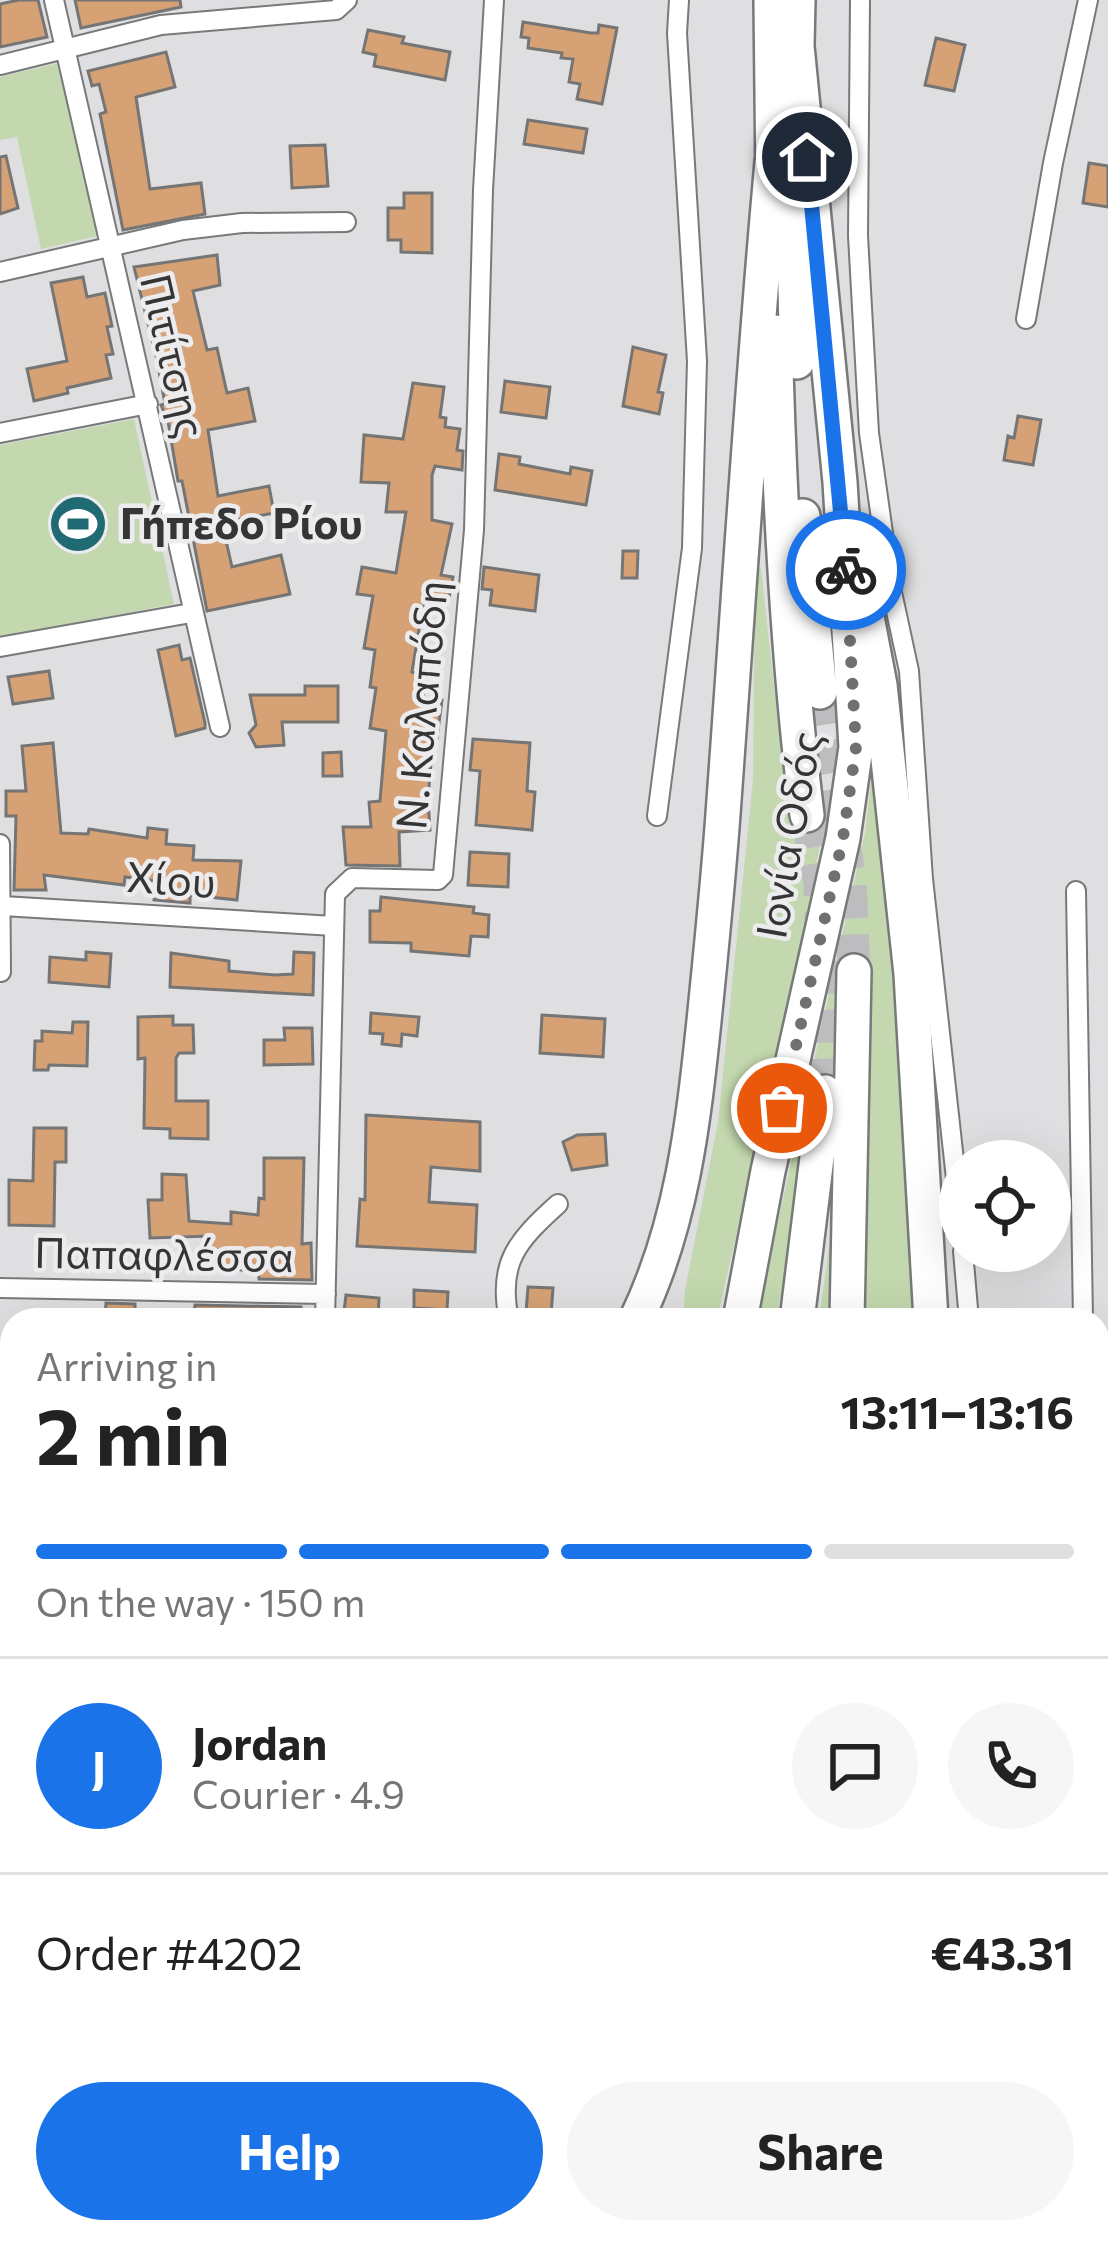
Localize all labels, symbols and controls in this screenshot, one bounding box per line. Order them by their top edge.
pin [756,106,858,208]
icon: home [774,124,840,190]
street label: Πιτίτσης [131,269,219,442]
sports icon: Γήπεδο Ρίου [47,493,109,555]
place label: Γήπεδο Ρίου [120,496,363,548]
courier [786,510,906,630]
icon: bike [813,537,879,603]
street label: Ν. Καλαπόδη [383,578,457,831]
street label: Ιονία Οδός [743,727,831,942]
street label: Χίου [125,849,218,907]
pin [731,1057,833,1159]
icon: bag [749,1075,815,1141]
map controls [939,1140,1071,1272]
button: locate [939,1140,1071,1272]
street label: Παπαφλέσσα [34,1225,294,1281]
text: Arriving in [36,1341,217,1389]
text: 13:11–13:16 [841,1383,1074,1438]
text: 2 min [36,1386,230,1481]
text: On the way · 150 m [36,1577,365,1625]
button: chat [792,1703,918,1829]
button: phone [948,1703,1074,1829]
text: Jordan [192,1714,327,1769]
text: J [92,1738,106,1793]
text: Courier · 4.9 [192,1769,405,1817]
text: Order #4202 [36,1924,302,1979]
text: €43.31 [931,1924,1074,1979]
button: Help [36,2082,543,2220]
button: Share [567,2082,1074,2220]

